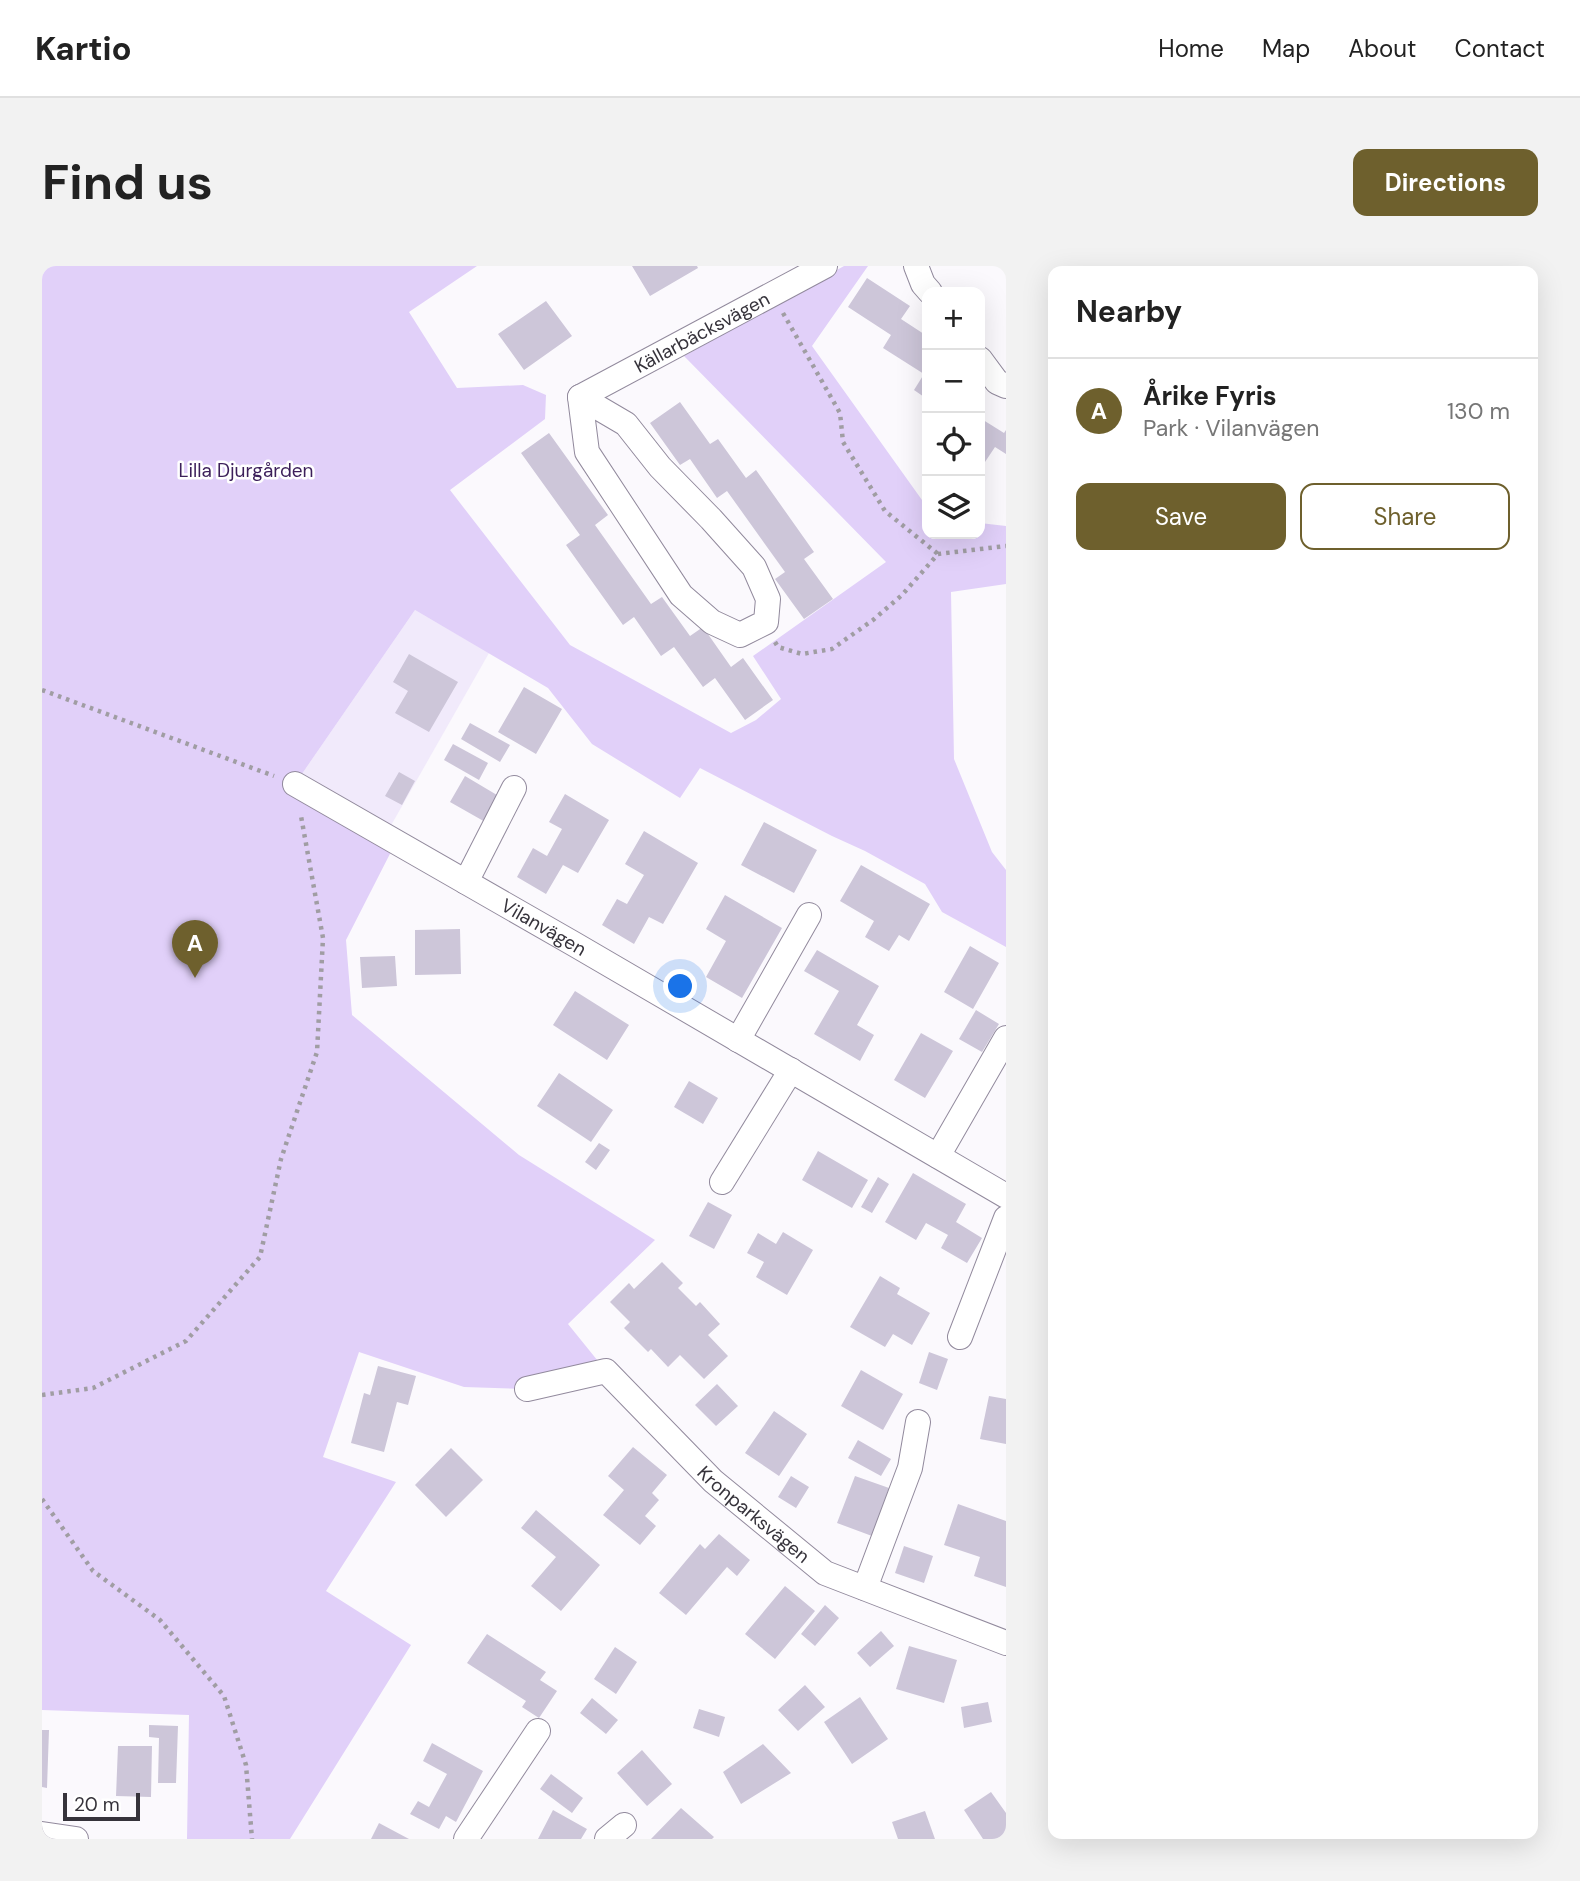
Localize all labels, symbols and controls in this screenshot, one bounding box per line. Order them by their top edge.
text: Kartio [35,27,132,70]
text: Home [1158,33,1224,64]
text: Map [1262,33,1310,64]
text: About [1348,33,1417,64]
text: Contact [1455,33,1545,64]
button: Directions [1353,149,1538,216]
text: Find us [42,150,213,214]
street label: Källarbäcksvägen [630,286,774,378]
map controls [922,287,985,539]
button: + [922,287,985,350]
text: Nearby [1076,292,1182,331]
button: − [922,350,985,413]
text: Årike Fyris [1143,379,1277,413]
text: A [1091,396,1107,426]
text: 130 m [1447,396,1510,426]
button: locate [922,413,985,476]
text: Park · Vilanvägen [1143,413,1319,443]
park label: Lilla Djurgården [178,458,314,483]
button: layers [922,476,985,539]
button: Save [1076,483,1286,550]
button: Share [1300,483,1510,550]
street label: Vilanvägen [497,892,591,961]
pin: A [172,920,218,978]
your location [663,969,697,1003]
street label: Kronparksvägen [692,1460,815,1568]
scale bar [63,1790,140,1822]
text: 20 m [74,1792,120,1817]

